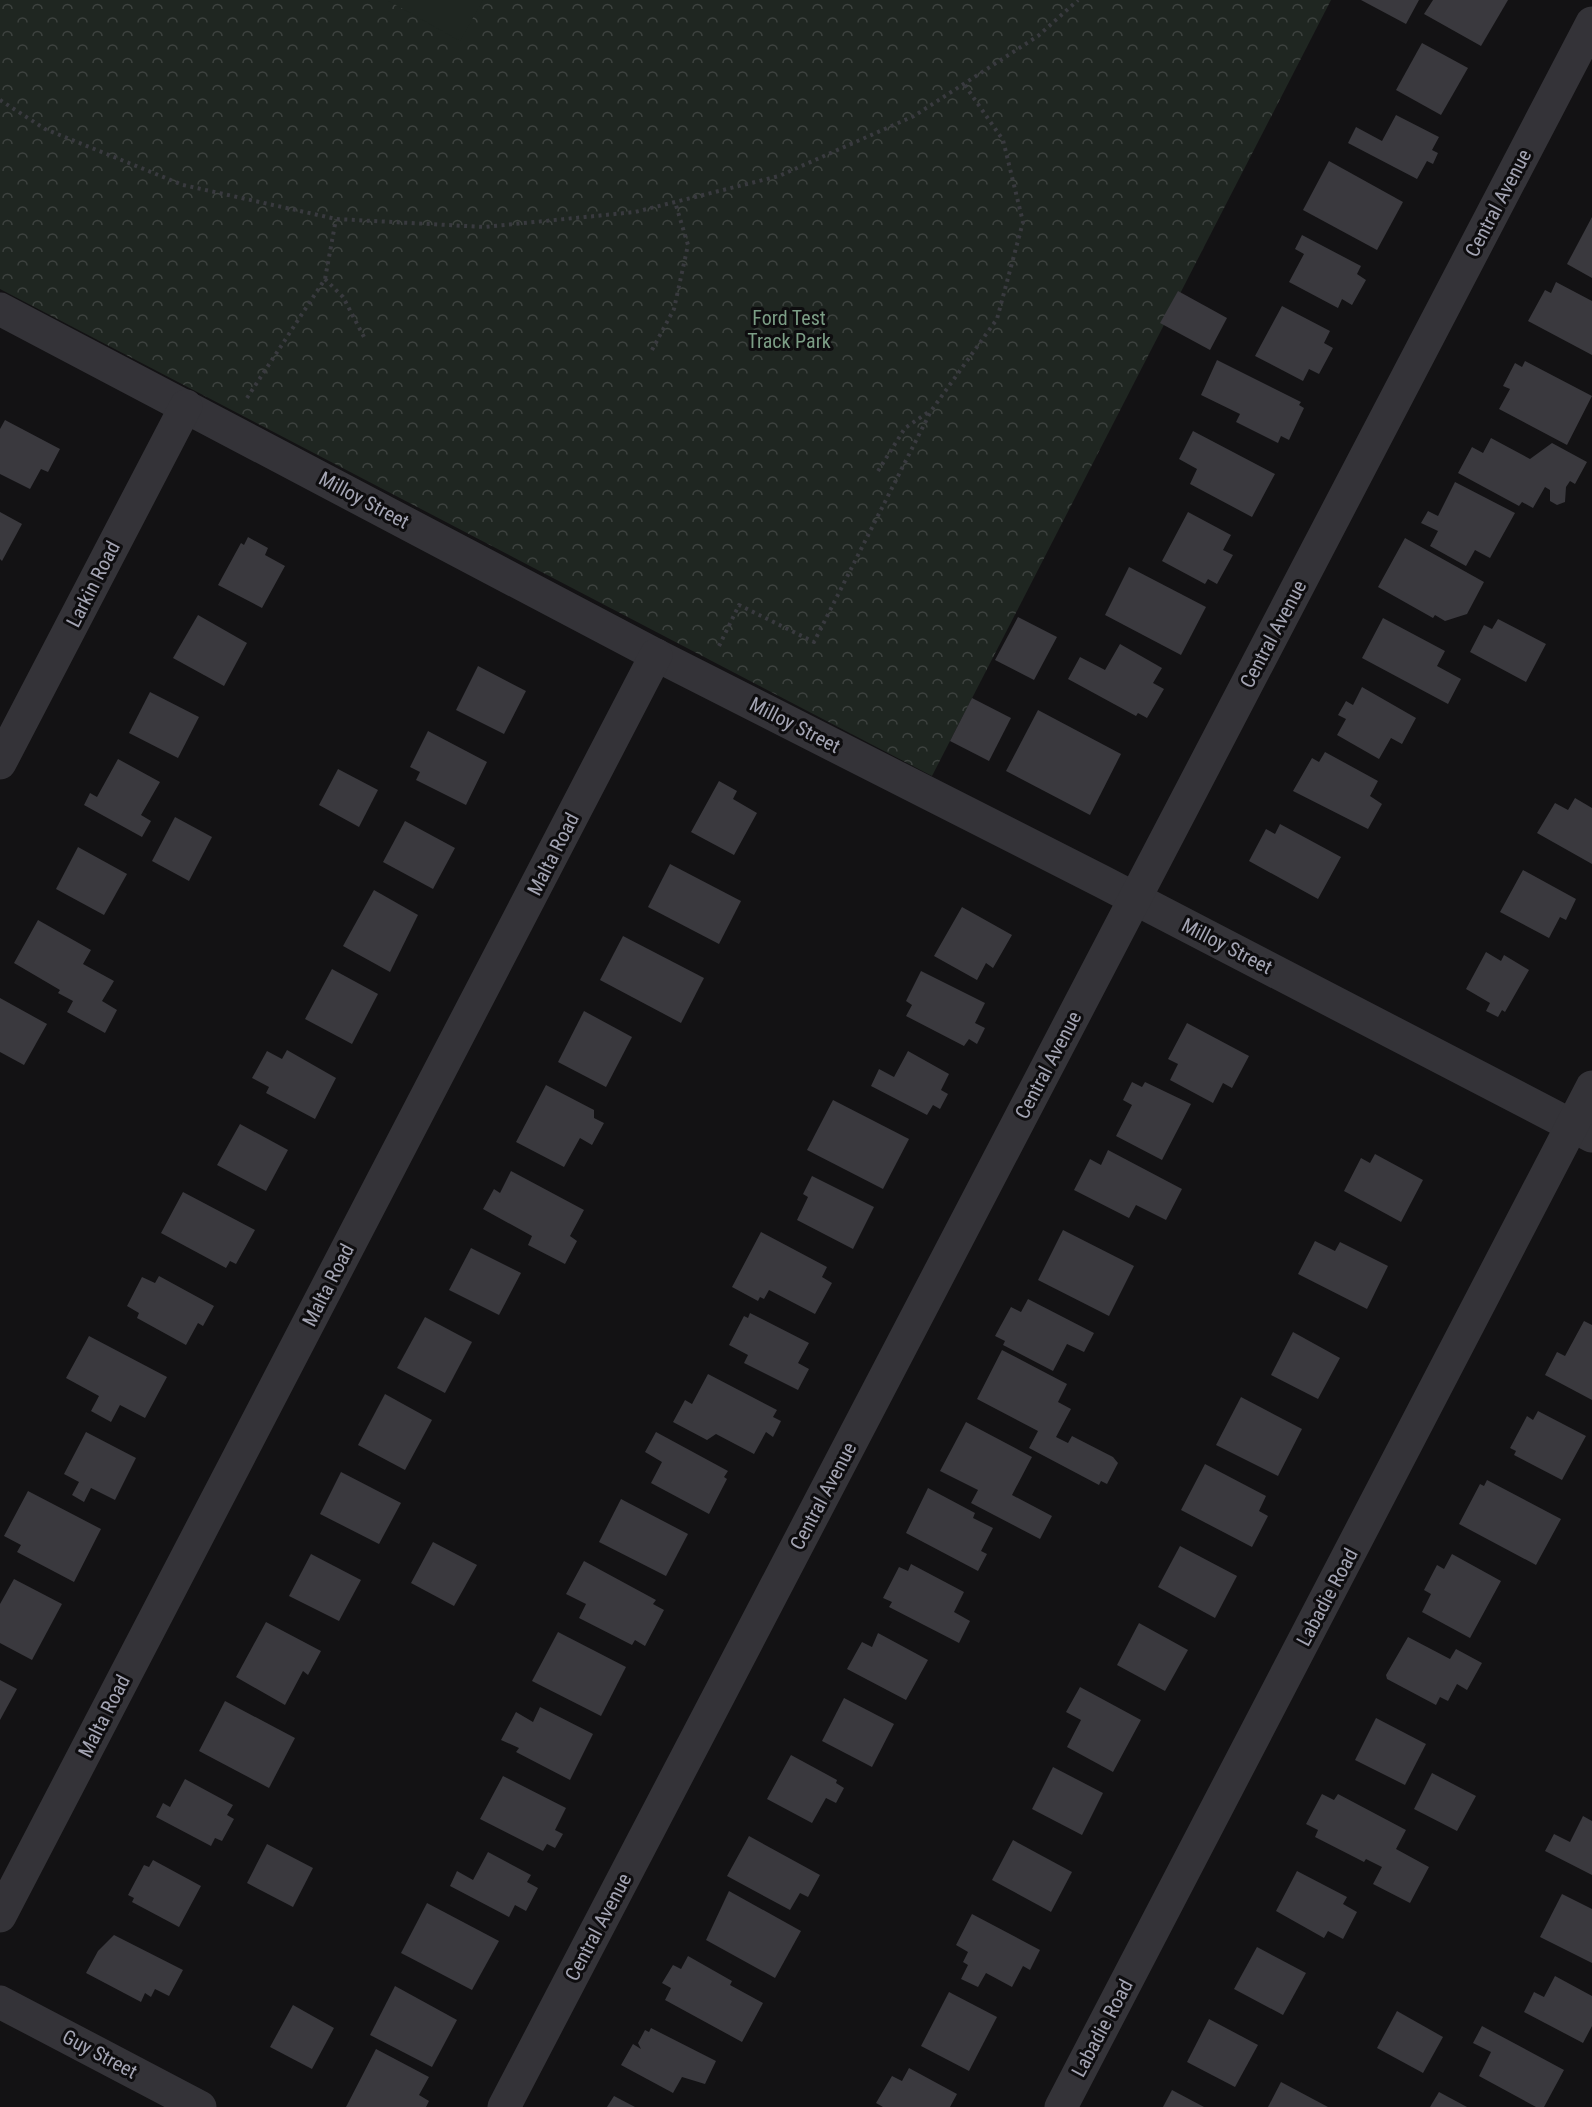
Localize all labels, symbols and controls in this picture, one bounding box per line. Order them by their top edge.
street label: Central Avenue [1460,145,1536,261]
park label: Ford Test Track Park [747,306,831,353]
street label: Milloy Street [315,466,413,534]
street label: Larkin Road [61,537,125,631]
street label: Central Avenue [1235,576,1311,692]
street label: Milloy Street [746,692,844,758]
street label: Malta Road [522,809,584,899]
street label: Milloy Street [1178,913,1276,979]
street label: Central Avenue [1010,1007,1086,1123]
street label: Malta Road [297,1240,359,1330]
street label: Central Avenue [785,1438,861,1554]
street label: Labadie Road [1291,1544,1363,1650]
street label: Malta Road [73,1671,135,1761]
street label: Central Avenue [560,1869,636,1985]
street label: Labadie Road [1066,1975,1138,2081]
street label: Guy Street [58,2024,142,2084]

